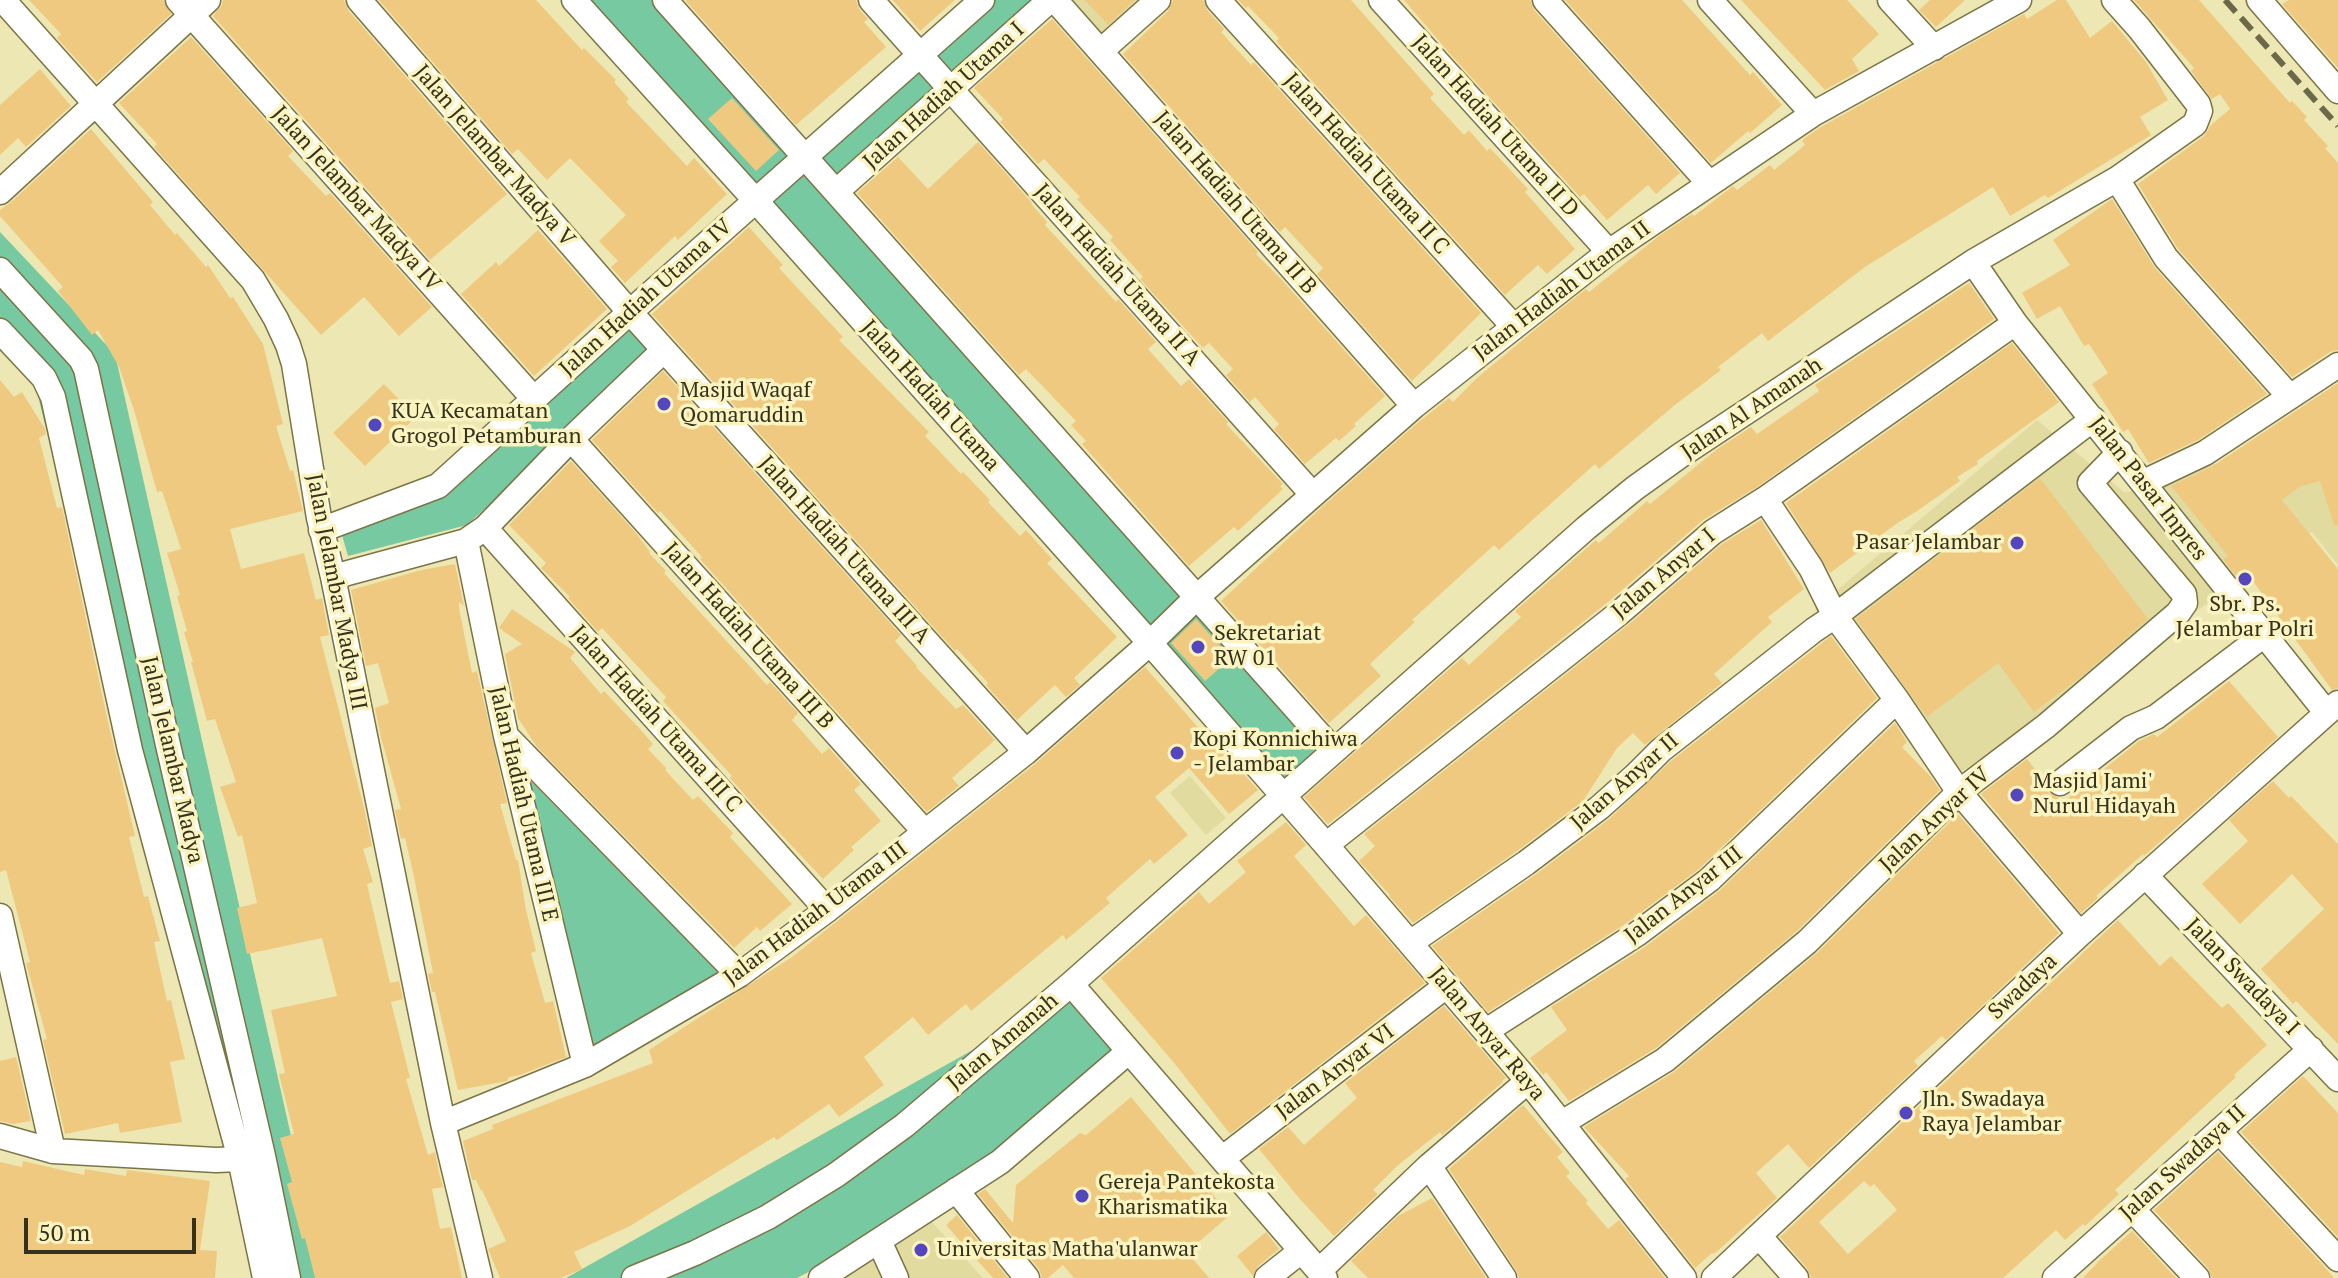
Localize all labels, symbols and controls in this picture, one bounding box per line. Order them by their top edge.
street label: Jalan Hadiah Utama I [858,17,1030,175]
street label: Jalan Hadiah Utama II D [1406,29,1584,223]
street label: Jalan Jelambar Madya V [408,60,580,252]
street label: Jalan Hadiah Utama II C [1278,68,1454,260]
street label: Jalan Jelambar Madya IV [266,101,446,297]
street label: Jalan Hadiah Utama II B [1148,106,1322,300]
street label: Jalan Hadiah Utama II A [1028,179,1206,371]
street label: Jalan Hadiah Utama IV [555,214,737,382]
street label: Jalan Hadiah Utama II [1468,216,1656,366]
street label: Jalan Hadiah Utama [855,315,1005,477]
street label: Jalan Al Amanah [1677,352,1827,466]
place label: Masjid Waqaf Qomaruddin [680,378,811,430]
marker: Masjid Waqaf Qomaruddin [655,395,673,413]
place label: KUA Kecamatan Grogol Petamburan [391,399,581,450]
street label: Jalan Pasar Inpres [2084,412,2212,566]
marker: KUA Kecamatan Grogol Petamburan [366,416,384,434]
street label: Jalan Hadiah Utama III A [753,451,935,649]
street label: Jalan Jelambar Madya III [300,472,372,712]
street label: Jalan Anyar I [1607,523,1721,625]
place label: Pasar Jelambar [1856,530,2001,556]
marker: Pasar Jelambar [2008,534,2026,552]
street label: Jalan Hadiah Utama III B [657,537,839,735]
marker: Sbr. Ps. Jelambar Polri [2236,570,2254,588]
place label: Sbr. Ps. Jelambar Polri [2176,592,2314,644]
street label: Jalan Hadiah Utama III C [565,620,747,818]
place label: Sekretariat RW 01 [1214,621,1321,672]
marker: Sekretariat RW 01 [1189,638,1207,656]
street label: Jalan Jelambar Madya [135,654,209,866]
street label: Jalan Hadiah Utama III E [483,684,563,924]
place label: Kopi Konnichiwa - Jelambar [1193,727,1358,778]
street label: Jalan Anyar II [1566,728,1684,836]
marker: Kopi Konnichiwa - Jelambar [1168,744,1186,762]
street label: Jalan Anyar IV [1874,762,1996,878]
place label: Masjid Jami' Nurul Hidayah [2033,769,2176,820]
marker: Masjid Jami' Nurul Hidayah [2008,786,2026,804]
street label: Jalan Hadiah Utama III [719,836,913,992]
street label: Jalan Anyar III [1620,841,1748,949]
street label: Jalan Swadaya I [2180,913,2304,1041]
street label: Swadaya [1983,949,2063,1025]
street label: Jalan Anyar Raya [1423,962,1551,1106]
street label: Jalan Amanah [942,988,1064,1096]
street label: Jalan Anyar VI [1270,1019,1400,1125]
place label: Jln. Swadaya Raya Jelambar [1922,1087,2062,1138]
street label: Jalan Swadaya II [2115,1100,2251,1226]
marker: Jln. Swadaya Raya Jelambar [1897,1104,1915,1122]
place label: Gereja Pantekosta Kharismatika [1098,1170,1275,1222]
marker: Gereja Pantekosta Kharismatika [1073,1187,1091,1205]
scale bar [28,1202,200,1252]
text: 50 m [38,1216,90,1248]
place label: Universitas Matha'ulanwar [937,1237,1198,1263]
marker: Universitas Matha'ulanwar [912,1241,930,1259]

